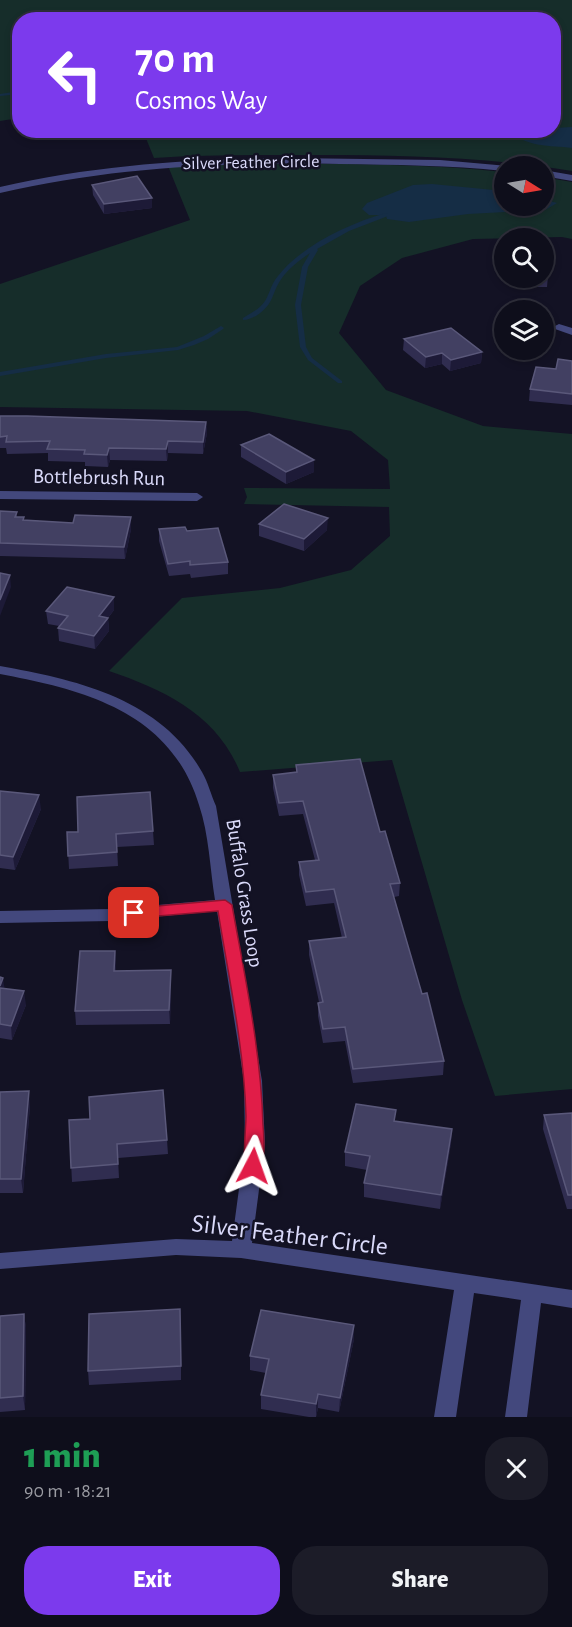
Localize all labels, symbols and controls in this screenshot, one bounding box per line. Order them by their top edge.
icon: left [36,36,114,114]
text: 70 m [135,38,215,80]
text: Cosmos Way [135,87,267,114]
street label: Silver Feather Circle [182,153,320,173]
north arrow [494,156,554,216]
map controls [494,156,554,360]
button: search [494,228,554,288]
button: layers [494,300,554,360]
street label: Bottlebrush Run [33,466,165,489]
street label: Buffalo Grass Loop [222,817,267,969]
pin [108,887,159,938]
icon: arrive [117,896,150,929]
position arrow [221,1134,285,1198]
street label: Silver Feather Circle [190,1210,390,1260]
button: close [485,1437,548,1500]
text: 1 min [24,1438,101,1474]
text: 90 m · 18:21 [24,1481,111,1501]
button: Exit [24,1546,280,1615]
button: Share [292,1546,548,1615]

